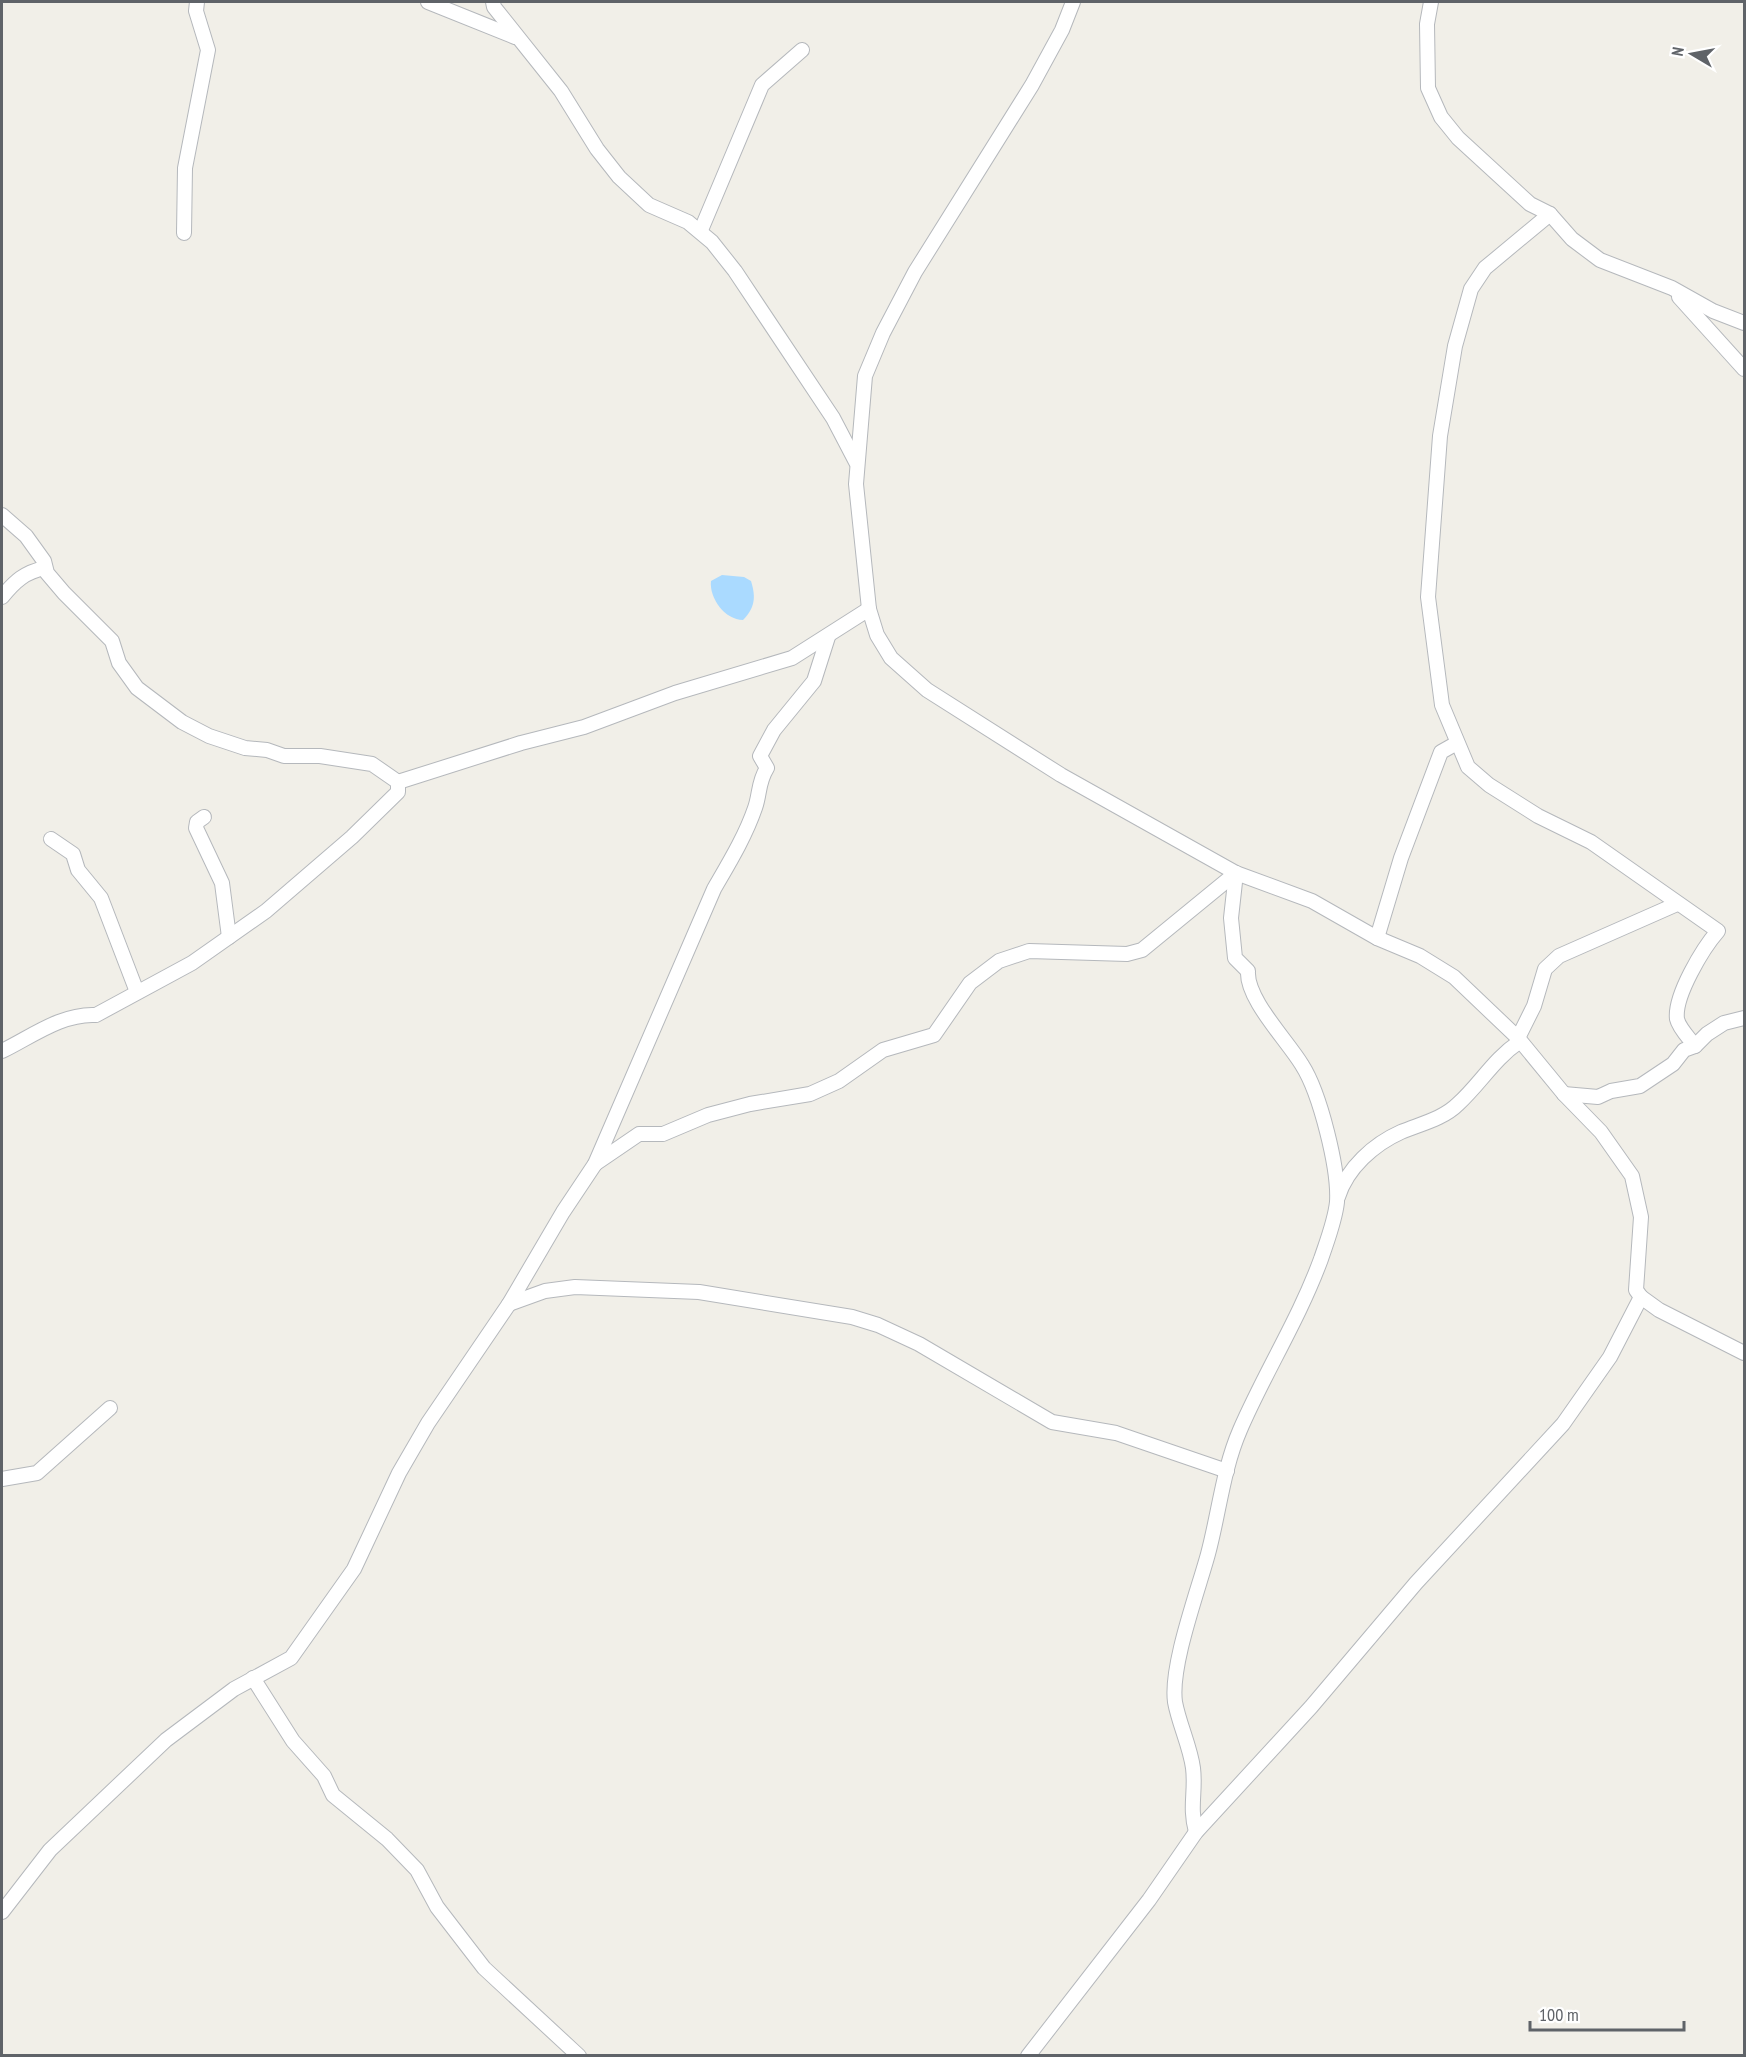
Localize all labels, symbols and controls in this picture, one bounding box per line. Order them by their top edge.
north arrow [1662,24,1722,84]
text: N [1667,45,1688,57]
scale bar [1530,1994,1684,2032]
text: 100 m [1539,2003,1579,2026]

